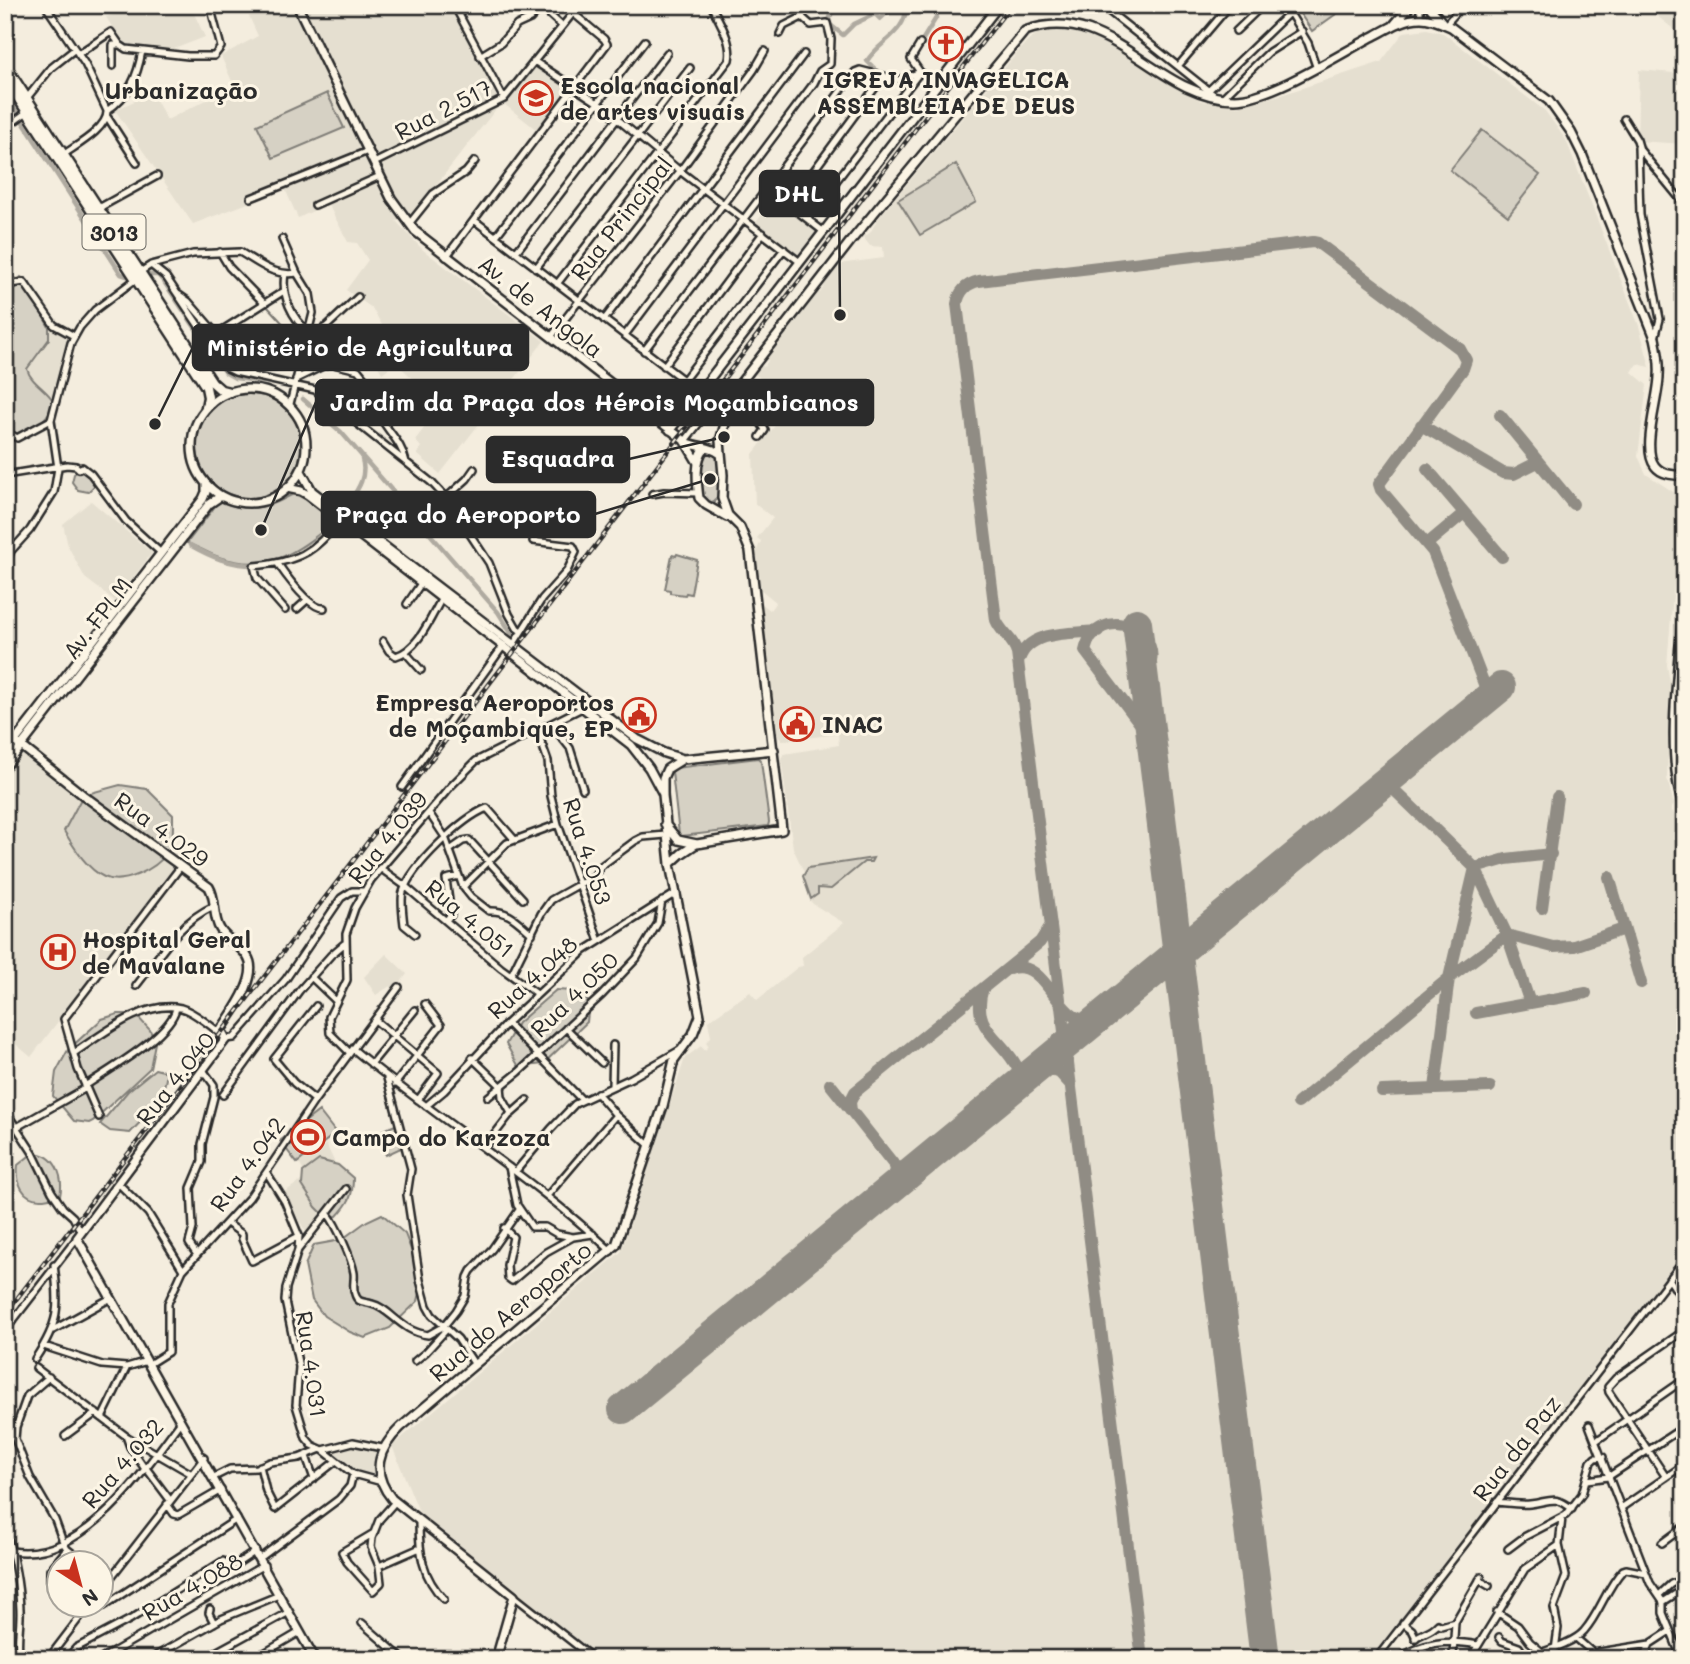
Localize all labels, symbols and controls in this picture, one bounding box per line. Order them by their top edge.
church icon: IGREJA INVAGELICA ASSEMBLEIA DE DEUS [927,25,965,63]
place label: IGREJA INVAGELICA ASSEMBLEIA DE DEUS [816,64,1076,120]
place label: Escola nacional de artes visuais [560,70,745,126]
street label: Rua 2.517 [389,72,497,146]
district label: Urbanização [104,74,258,105]
school or university icon: Escola nacional de artes visuais [517,79,555,117]
street label: Rua Principal [563,150,679,286]
callout: DHL [760,171,839,216]
text: DHL [774,177,824,208]
road number: 3013 [82,215,146,250]
street label: Av. de Angola [472,248,610,364]
callout: Ministério de Agricultura [193,325,528,370]
text: Ministério de Agricultura [207,331,513,362]
callout: Jardim da Praça dos Hérois Moçambicanos [316,380,873,425]
text: Jardim da Praça dos Hérois Moçambicanos [329,386,859,417]
callout: Esquadra [487,437,629,482]
text: Esquadra [501,442,615,473]
callout: Praça do Aeroporto [322,492,595,537]
text: Praça do Aeroporto [335,498,581,529]
street label: Av. FPLM [56,571,138,665]
place label: Empresa Aeroportos de Moçambique, EP [375,687,614,743]
public building icon: Empresa Aeroportos de Moçambique, EP [620,696,658,734]
public building icon: INAC [778,705,816,743]
place label: INAC [822,709,883,739]
street label: Rua 4.029 [109,785,215,873]
street label: Rua 4.039 [341,785,433,889]
street label: Rua 4.053 [557,794,619,908]
street label: Rua 4.051 [419,872,521,964]
place label: Hospital Geral de Mavalane [82,924,251,980]
street label: Rua 4.048 [481,929,583,1025]
hospital icon: Hospital Geral de Mavalane [39,933,77,971]
street label: Rua 4.050 [524,945,624,1043]
street label: Rua 4.040 [129,1025,221,1131]
street label: Rua 4.042 [203,1111,291,1217]
sports icon: Campo do Karzoza [289,1118,327,1156]
place label: Campo do Karzoza [332,1122,550,1152]
street label: Rua do Aeroporto [423,1234,597,1388]
street label: Rua 4.031 [290,1309,334,1419]
street label: Rua da Paz [1465,1389,1567,1507]
street label: Rua 4.032 [75,1412,169,1514]
street label: Rua 4.088 [136,1545,248,1627]
north arrow [46,1548,116,1618]
text: N [77,1584,103,1613]

